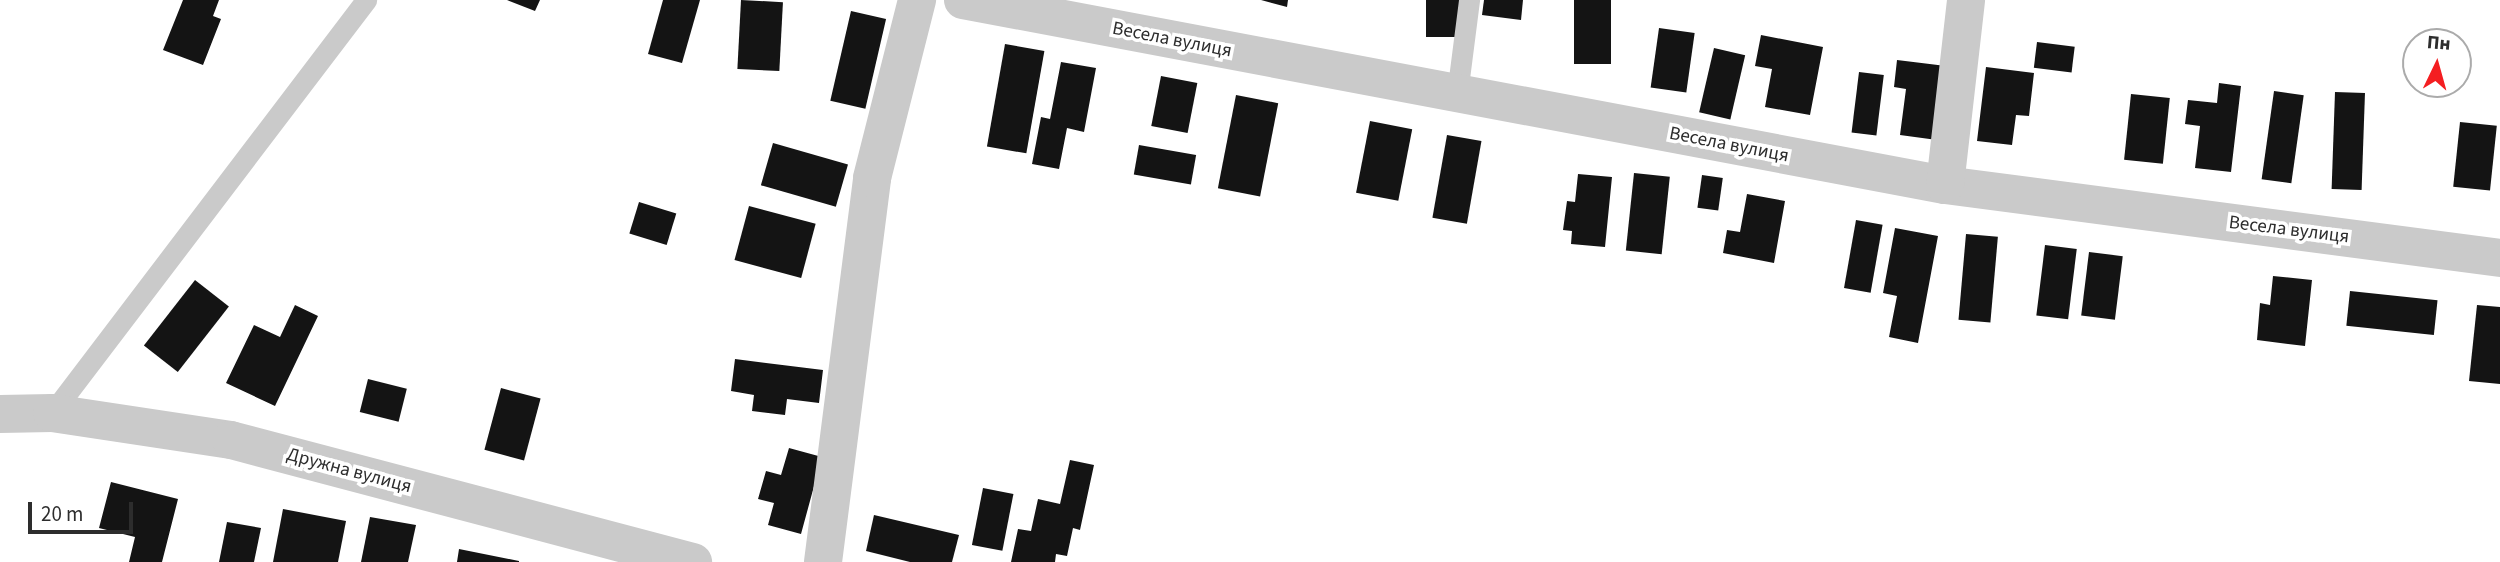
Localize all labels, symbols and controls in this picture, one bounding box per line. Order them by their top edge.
street label: Весела вулиця [1110,17,1234,63]
north arrow [2402,28,2472,98]
text: Пн [2426,29,2452,58]
street label: Весела вулиця [1667,122,1791,168]
street label: Весела вулиця [2227,211,2351,249]
street label: Дружна вулиця [284,443,414,499]
scale bar [32,489,136,532]
text: 20 m [41,499,83,529]

